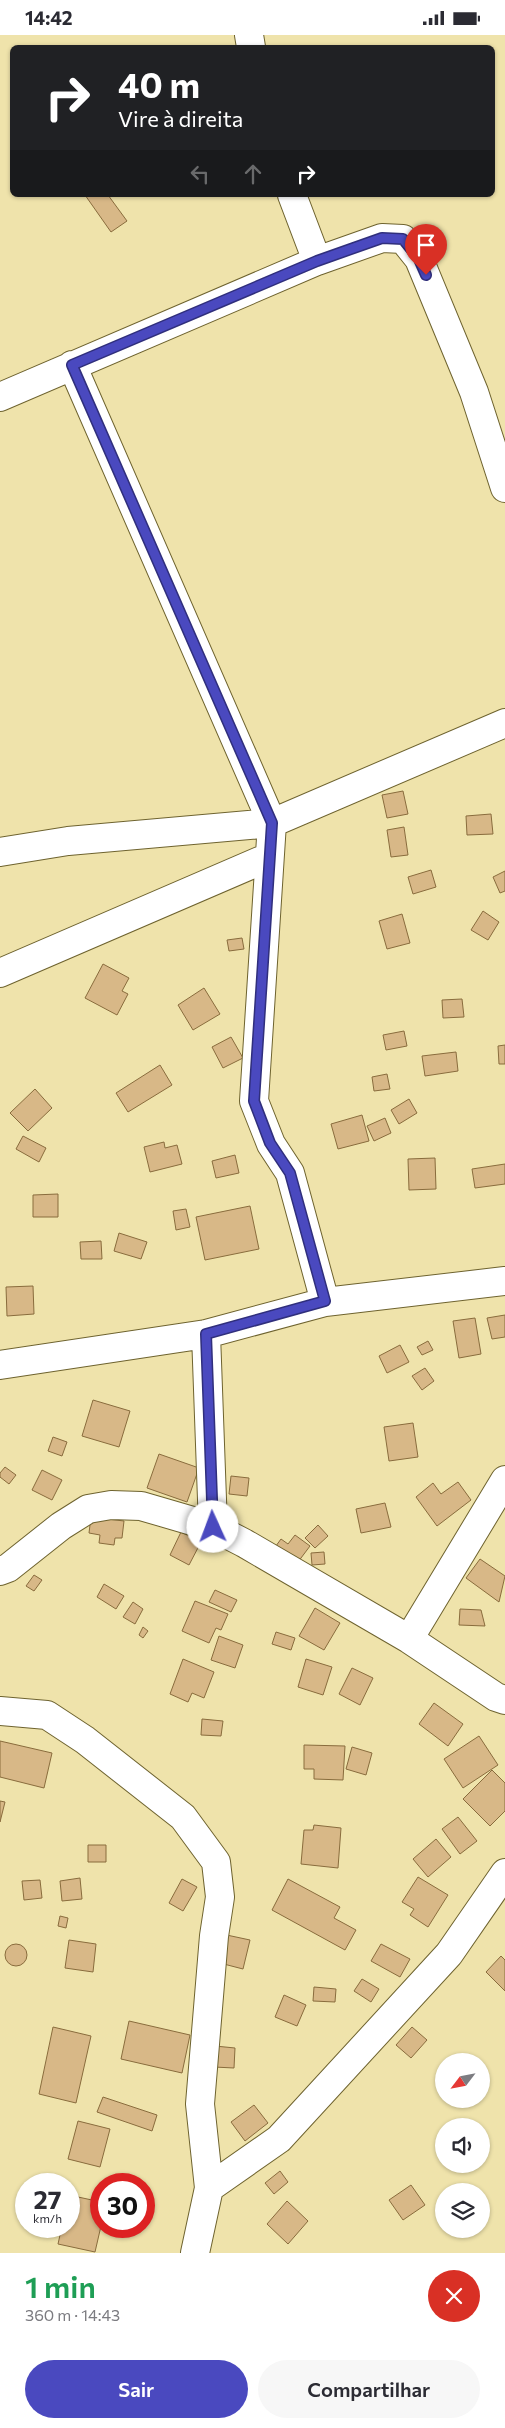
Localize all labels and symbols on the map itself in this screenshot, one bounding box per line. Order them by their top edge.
pin [405,224,447,275]
position arrow [186,1500,238,1552]
north arrow [435,2053,490,2107]
speed limit sign: 30 [90,2173,155,2238]

